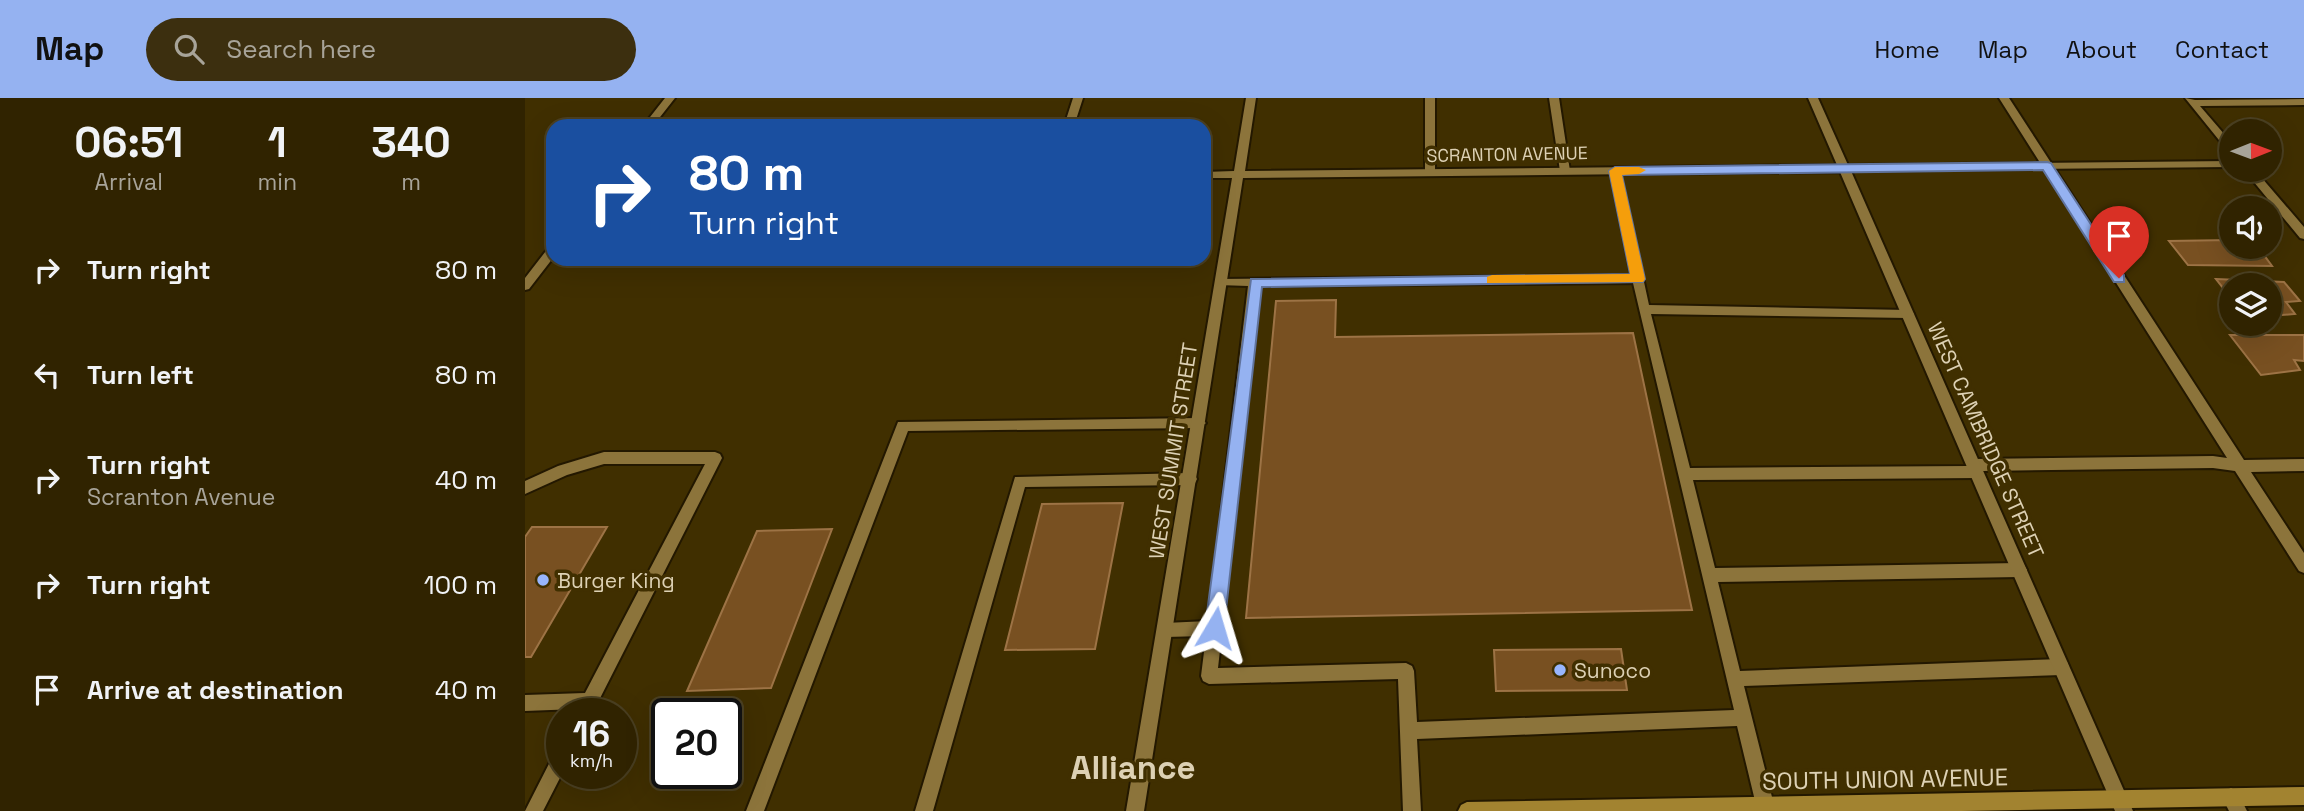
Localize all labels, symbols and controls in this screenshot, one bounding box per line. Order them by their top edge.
search box [146,18,636,81]
text: Map [35,28,104,70]
icon: search [170,30,208,68]
text: Search here [226,32,376,66]
text: Home [1874,34,1940,65]
text: Map [1978,34,2028,65]
text: About [2066,34,2137,65]
text: Contact [2175,34,2269,65]
text: 06:51 [74,116,183,169]
text: 1 [268,116,287,169]
text: 340 [371,116,451,169]
north arrow [2219,119,2282,182]
map controls [2219,119,2282,336]
street label: SCRANTON AVENUE [1426,141,1588,167]
text: 80 m [689,142,804,204]
icon: right [574,147,665,238]
text: Arrival [95,167,163,197]
text: min [258,167,297,197]
text: m [401,167,421,197]
button: sound [2219,196,2282,259]
text: Turn right [689,203,839,243]
pin [2089,206,2149,278]
icon: arrive [2100,217,2138,255]
icon: right [28,251,66,289]
text: Turn right [87,253,211,287]
text: 80 m [435,253,497,287]
button: layers [2219,273,2282,336]
street label: WEST CAMBRIDGE STREET [1922,318,2050,562]
street label: WEST SUMMIT STREET [1143,341,1203,561]
icon: left [28,356,66,394]
text: Turn left [87,358,194,392]
text: 80 m [435,358,497,392]
text: Turn right [87,448,211,482]
icon: right [28,461,66,499]
text: 40 m [435,463,497,497]
text: Scranton Avenue [87,482,275,512]
icon: right [28,566,66,604]
place label: Burger King [557,567,675,594]
text: Turn right [87,568,211,602]
text: 100 m [424,568,497,602]
marker: Burger King [535,572,551,588]
position arrow [1178,591,1252,665]
place label: Sunoco [1574,657,1651,684]
marker: Sunoco [1552,662,1568,678]
icon: arrive [28,671,66,709]
text: Arrive at destination [87,673,344,707]
text: 40 m [435,673,497,707]
speed limit sign: 20 [651,698,742,789]
text: 16 [573,712,610,756]
district label: Alliance [1070,747,1196,789]
text: km/h [570,749,613,772]
street label: SOUTH UNION AVENUE [1762,761,2008,797]

